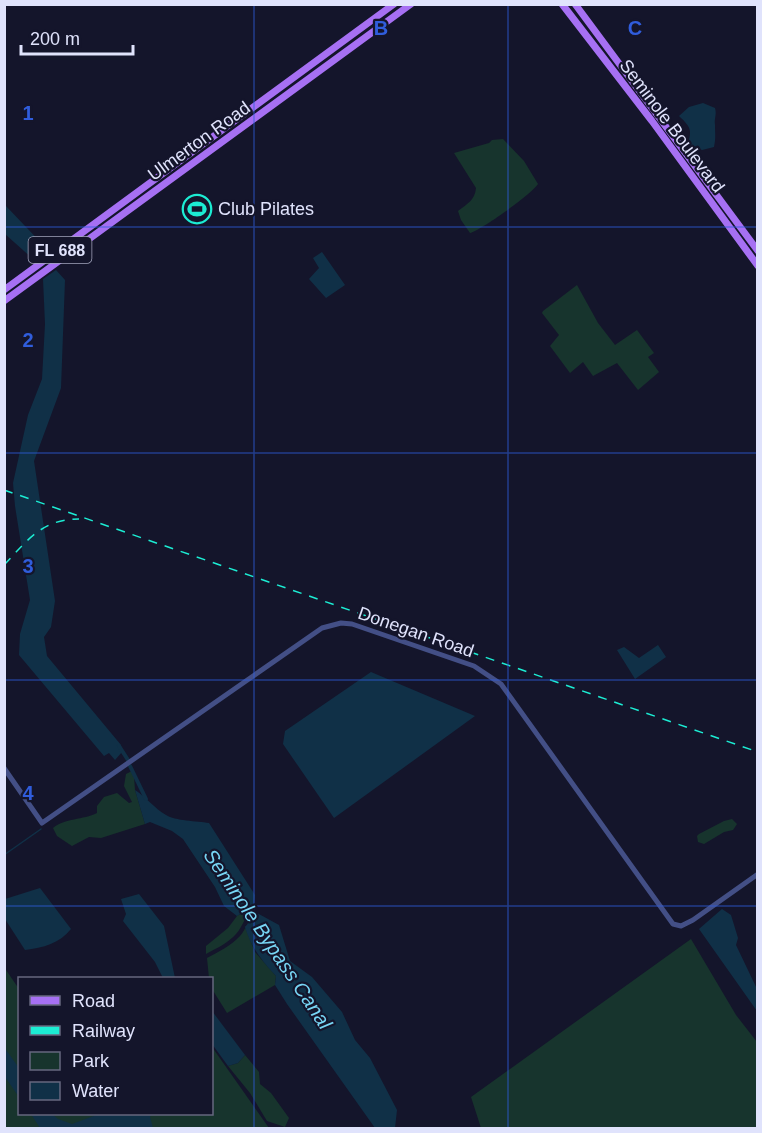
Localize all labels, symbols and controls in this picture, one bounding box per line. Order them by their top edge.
text: B [374,17,388,39]
text: C [628,17,642,39]
scale bar [21,18,134,56]
text: 200 m [30,29,80,49]
street label: Seminole Boulevard [616,56,728,196]
street label: Ulmerton Road [144,97,254,185]
text: 1 [22,102,34,124]
sports icon: Club Pilates [181,193,213,225]
place label: Club Pilates [218,199,314,219]
road number: FL 688 [28,237,92,263]
text: 2 [22,329,34,351]
text: 3 [22,555,34,577]
street label: Donegan Road [355,603,477,661]
text: 4 [22,782,34,804]
water label: Seminole Bypass Canal [200,845,337,1034]
legend [18,977,213,1115]
text: Road [72,991,115,1011]
text: Railway [72,1021,135,1041]
text: Park [72,1051,110,1071]
text: Water [72,1081,119,1101]

